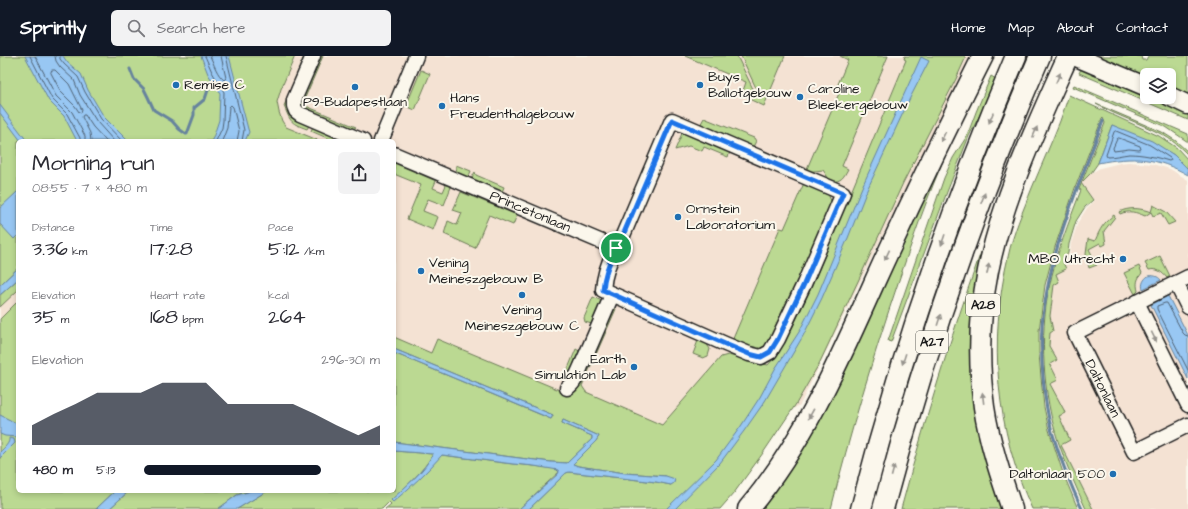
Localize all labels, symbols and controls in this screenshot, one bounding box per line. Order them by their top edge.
search box [111,10,391,46]
text: Sprintly [20,15,87,42]
icon: search [125,17,147,39]
text: Search here [157,18,245,39]
text: Home [951,18,986,38]
text: Map [1008,18,1034,38]
text: About [1056,18,1094,38]
text: Contact [1116,18,1168,38]
place label: Buys Ballotgebouw [708,67,792,103]
map controls [1140,68,1176,104]
button: layers [1140,68,1176,104]
one-way arrow [1055,73,1061,84]
place label: Remise C [184,75,245,95]
place label: Caroline Bleekergebouw [808,79,908,115]
marker: Remise C [171,80,181,90]
marker: Buys Ballotgebouw [695,80,705,90]
marker: P9-Budapestlaan [350,82,360,92]
place label: Hans Freudenthalgebouw [450,88,575,124]
place label: P9-Budapestlaan [303,92,407,112]
marker: Caroline Bleekergebouw [795,92,805,102]
marker: Hans Freudenthalgebouw [437,101,447,111]
one-way arrow [987,113,993,125]
one-way arrow [1032,126,1038,138]
one-way arrow [940,131,946,143]
text: Morning run [32,148,155,179]
button: share [338,152,380,194]
text: 08:55 · 7 × 480 m [32,179,147,197]
street label: Princetonlaan [487,186,574,238]
one-way arrow [980,191,986,203]
place label: Ornstein Laboratorium [686,199,775,235]
marker: Ornstein Laboratorium [673,212,683,222]
text: Distance [32,220,75,235]
text: Time [150,220,173,235]
text: Pace [268,220,294,235]
pin [599,231,633,265]
one-way arrow [940,234,946,246]
text: 3.36 [32,235,68,263]
text: 17:28 [150,235,193,263]
text: 5:12 [268,235,300,263]
icon: arrive [605,237,627,259]
text: km [68,244,87,259]
text: /km [300,244,324,259]
one-way arrow [884,249,890,261]
place label: MBO Utrecht [1028,249,1115,269]
place label: Vening Meineszgebouw B [429,253,543,289]
marker: MBO Utrecht [1118,254,1128,264]
one-way arrow [986,263,992,275]
marker: Vening Meineszgebouw B [416,266,426,276]
text: Elevation [32,288,75,303]
text: Heart rate [150,288,205,303]
text: kcal [268,288,289,303]
marker: Vening Meineszgebouw C [517,290,527,300]
road number: A28 [966,294,1000,316]
place label: Vening Meineszgebouw C [465,300,579,336]
text: 35 [32,303,56,331]
text: 168 [150,303,178,331]
text: 264 [268,303,306,331]
text: m [56,312,69,327]
text: bpm [178,312,203,327]
one-way arrow [937,314,943,326]
road number: A27 [916,331,948,353]
one-way arrow [1151,332,1157,343]
place label: Earth Simulation Lab [535,349,626,385]
text: Elevation [32,351,83,369]
text: 296–301 m [321,351,380,369]
one-way arrow [901,353,907,365]
street label: Daltonlaan [1080,356,1125,421]
marker: Earth Simulation Lab [629,362,639,372]
one-way arrow [980,392,987,404]
one-way arrow [808,408,815,420]
text: 480 m [32,461,73,479]
text: 5:13 [96,461,116,479]
place label: Daltonlaan 500 [1009,464,1105,484]
one-way arrow [890,465,896,477]
marker: Daltonlaan 500 [1108,469,1118,479]

